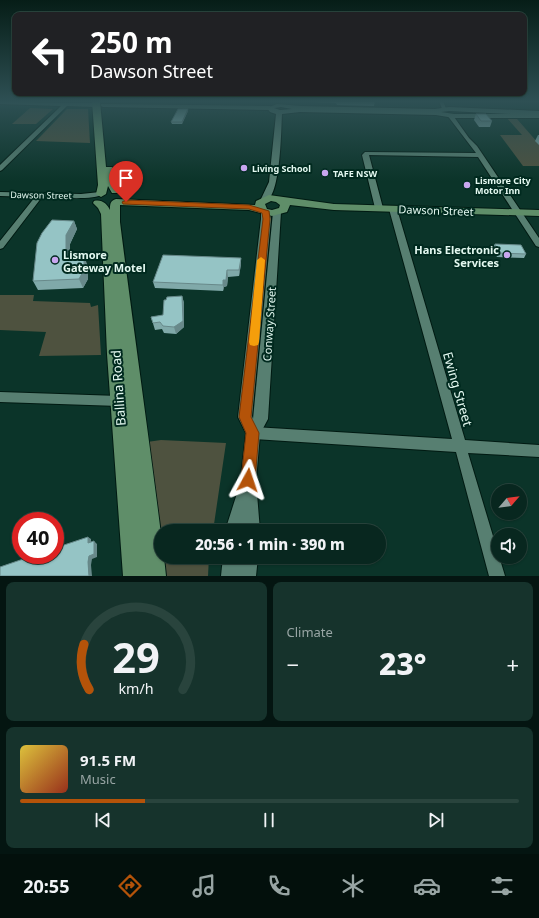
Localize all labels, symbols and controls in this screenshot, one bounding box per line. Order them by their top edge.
text: 250 m [90,23,173,61]
icon: left [24,28,76,80]
text: Dawson Street [90,59,213,83]
pin [109,161,143,202]
place label: Living School [252,162,311,175]
marker: Living School [239,163,249,173]
icon: arrive [115,167,137,189]
place label: TAFE NSW [333,167,377,180]
marker: TAFE NSW [320,168,330,178]
place label: Lismore City Motor Inn [475,174,532,197]
marker: Lismore City Motor Inn [462,180,472,190]
street label: Dawson Street [10,188,73,202]
street label: Dawson Street [398,201,474,219]
place label: Hans Electronic Services [414,242,499,270]
place label: Lismore Gateway Motel [63,247,146,275]
marker: Hans Electronic Services [502,250,512,260]
marker: Lismore Gateway Motel [50,255,60,265]
street label: Conway Street [259,286,279,362]
street label: Ballina Road [106,350,130,426]
street label: Ewing Street [439,350,477,429]
position arrow [227,459,269,501]
north arrow [491,484,527,520]
map controls [491,484,527,564]
speed limit sign: 40 [12,512,64,564]
button: sound [491,528,527,564]
text: 20:56 · 1 min · 390 m [195,534,345,554]
text: Climate [287,623,333,641]
text: 29 [112,628,160,684]
text: 23° [379,643,426,684]
text: − [287,649,299,679]
text: + [506,649,519,679]
text: km/h [119,678,154,697]
text: 91.5 FM [80,750,136,770]
text: Music [80,770,116,788]
icon: previous [92,809,114,831]
icon: pause [258,809,280,831]
icon: next [425,809,447,831]
icon: directions [116,872,144,900]
icon: music [190,872,218,900]
icon: phone [265,872,293,900]
icon: climate [339,872,367,900]
icon: car [413,872,441,900]
icon: filters [488,872,516,900]
text: 20:55 [23,874,69,898]

